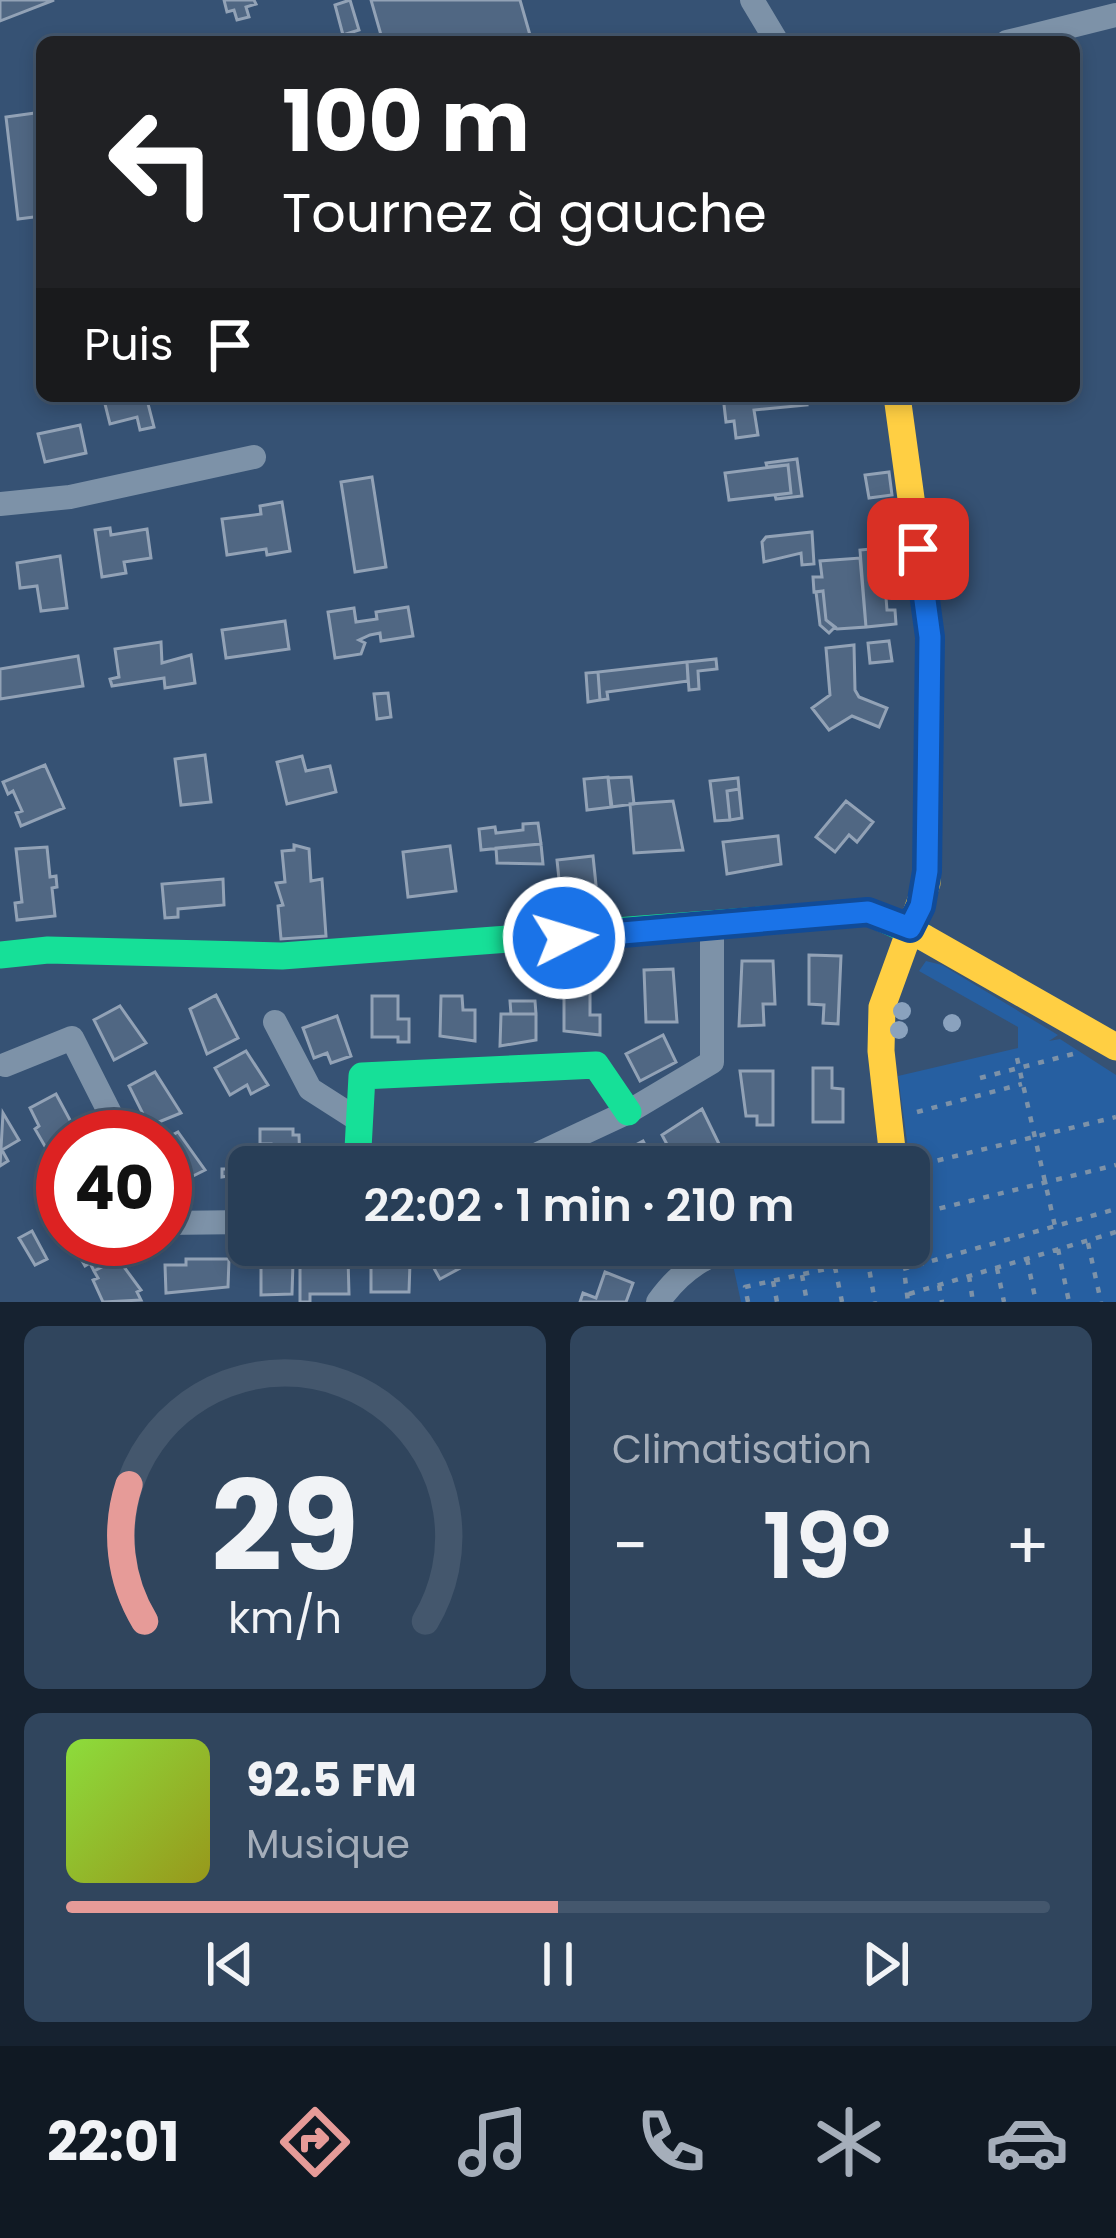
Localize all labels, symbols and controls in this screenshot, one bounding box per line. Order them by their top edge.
text: 100 m [282,63,530,180]
icon: left [84,84,240,240]
text: Tournez à gauche [282,175,767,251]
icon: arrive [197,312,263,378]
text: Puis [84,313,173,376]
pin [867,498,969,600]
icon: arrive [885,516,951,582]
position arrow [501,875,627,1001]
speed limit sign: 40 [36,1110,192,1266]
text: 22:02 · 1 min · 210 m [363,1174,795,1237]
text: Climatisation [612,1422,872,1477]
text: 29 [211,1439,359,1614]
text: 19° [762,1483,891,1610]
text: − [612,1500,648,1592]
text: + [1005,1500,1050,1592]
text: km/h [228,1587,342,1647]
text: 92.5 FM [246,1749,417,1812]
text: Musique [246,1817,410,1872]
icon: previous [197,1931,263,1997]
icon: pause [525,1931,591,1997]
icon: next [853,1931,919,1997]
icon: directions [273,2100,357,2184]
icon: music [451,2100,535,2184]
icon: phone [629,2100,713,2184]
icon: climate [807,2100,891,2184]
icon: car [985,2100,1069,2184]
text: 22:01 [47,2104,179,2180]

